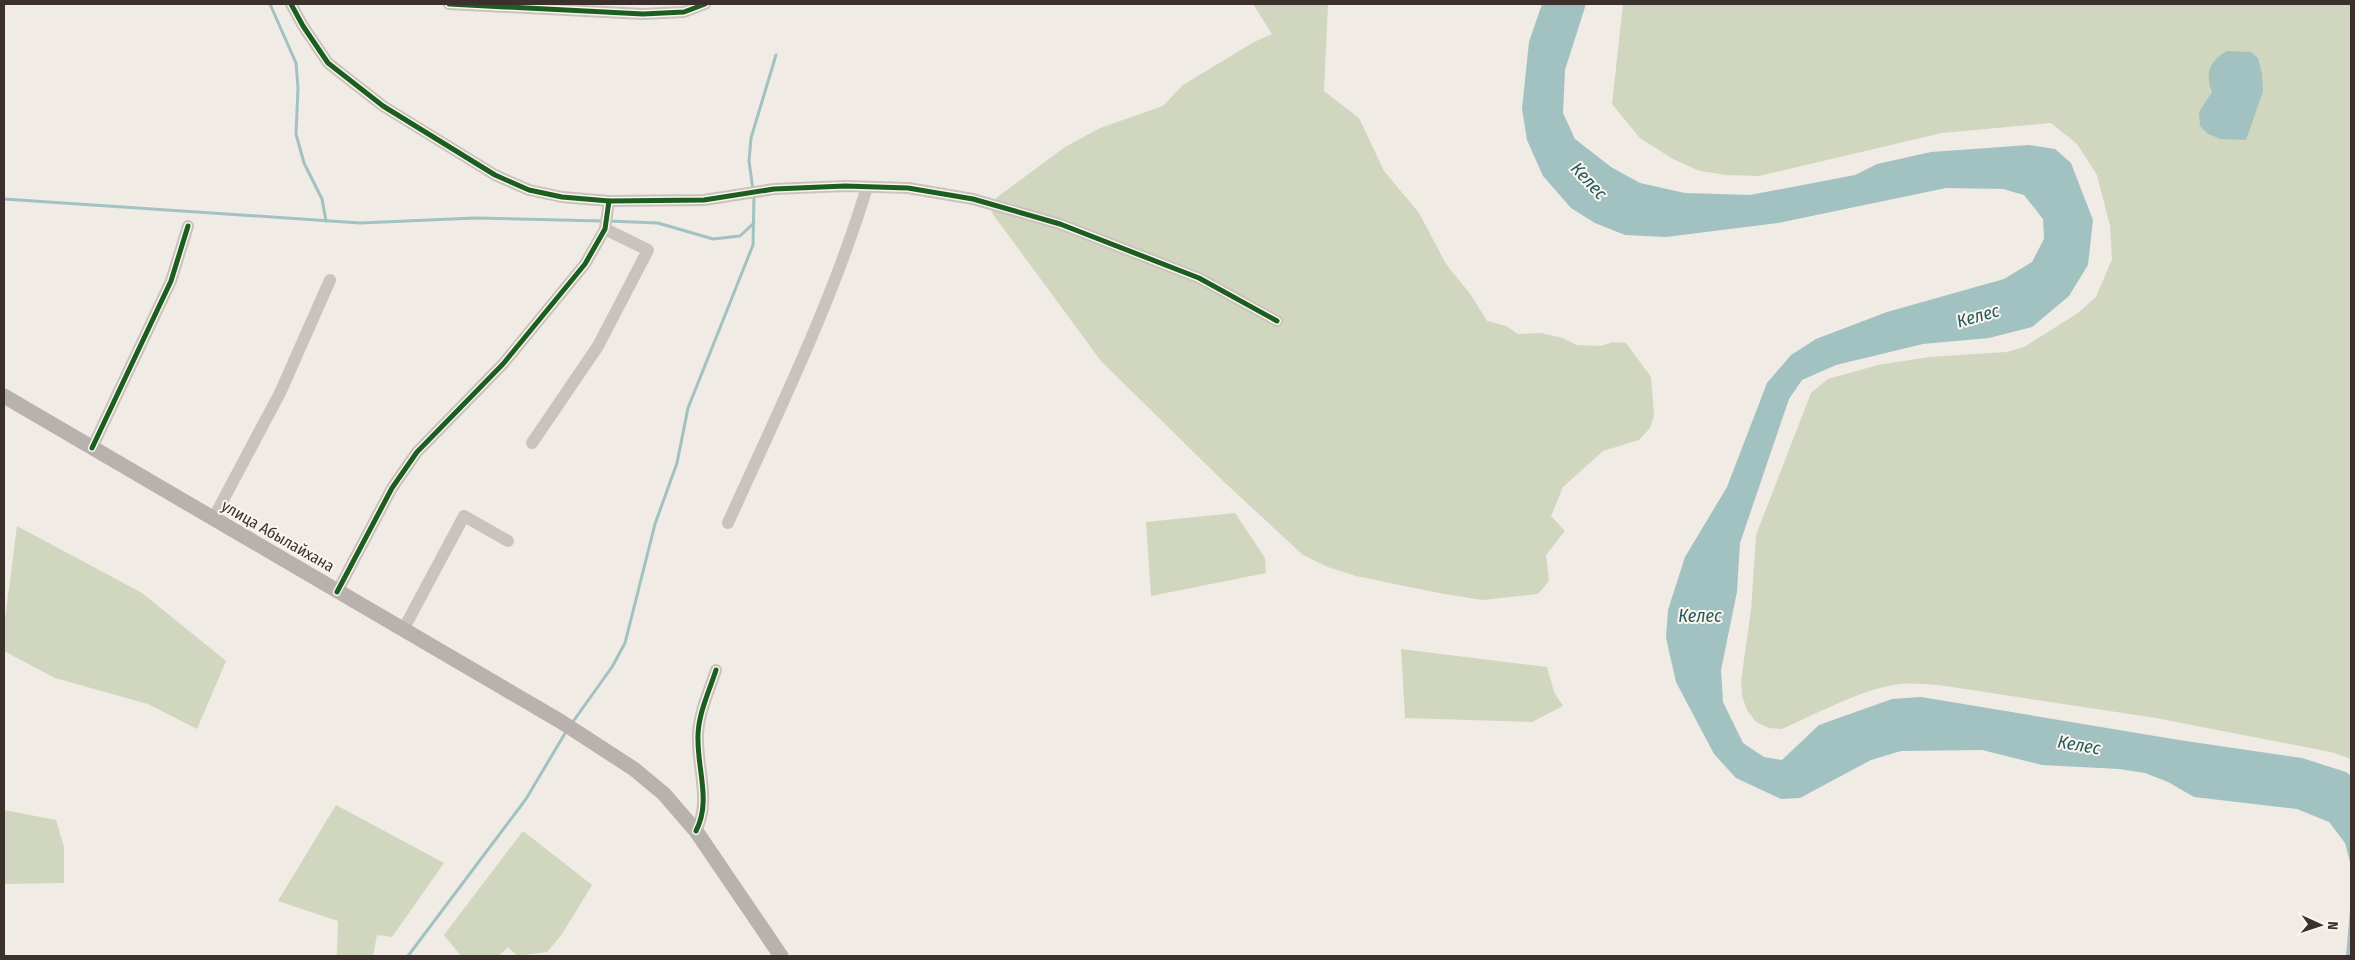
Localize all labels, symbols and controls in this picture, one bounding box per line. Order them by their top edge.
water label: Келес [1566,158,1612,205]
water label: Келес [1954,299,2002,333]
street label: улица Абылайхана [218,496,338,576]
water label: Келес [1678,605,1722,627]
water label: Келес [2056,730,2102,760]
north arrow [2295,900,2345,950]
text: N [2324,921,2341,930]

